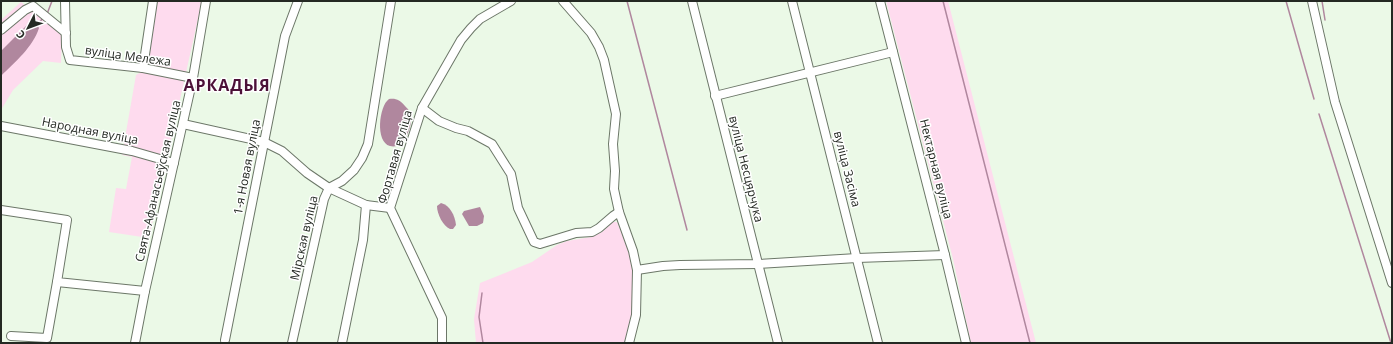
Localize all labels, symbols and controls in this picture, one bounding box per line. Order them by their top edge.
north arrow [8,8,48,48]
text: С [12,27,28,43]
street label: вуліца Мележа [84,41,172,70]
district label: АРКАДЫЯ [183,74,271,96]
street label: Свята-Афанасьеўская вуліца [131,98,184,263]
street label: Фортавая вуліца [373,108,416,206]
street label: Народная вуліца [40,113,140,148]
street label: вуліца Несцярчука [725,114,768,224]
street label: Нектарная вуліца [916,117,957,221]
street label: 1-я Новая вуліца [229,118,264,216]
street label: вуліца Засіма [830,129,865,209]
street label: Мірская вуліца [285,194,322,282]

